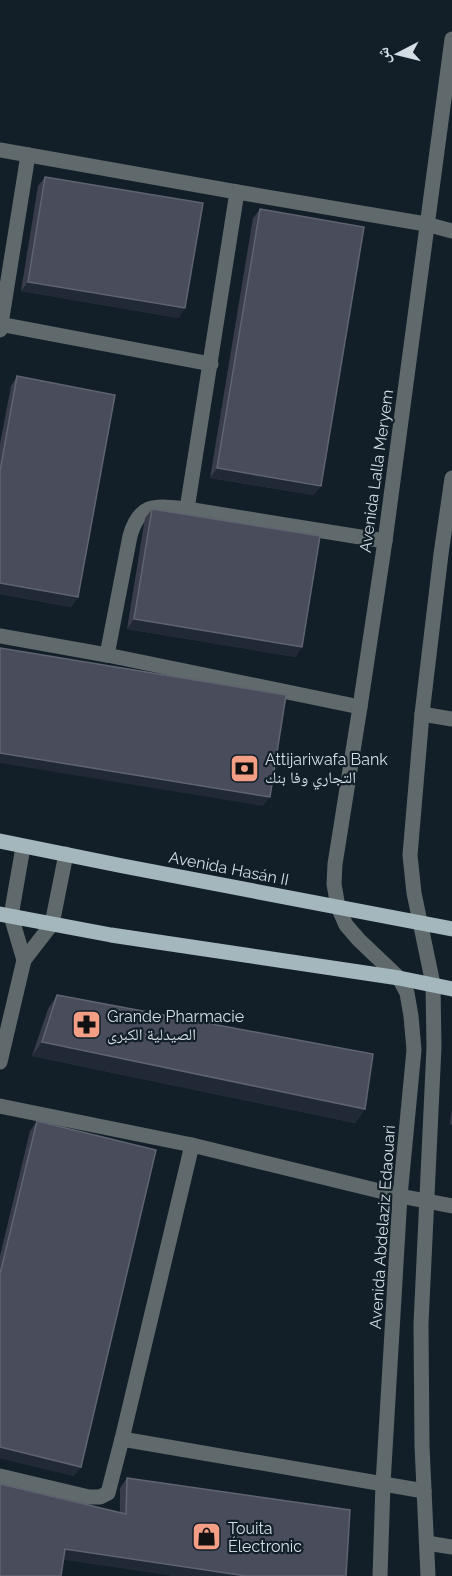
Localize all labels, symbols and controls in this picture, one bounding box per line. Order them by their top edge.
north arrow [368,24,428,84]
text: ش [373,46,394,65]
street label: Avenida Lalla Meryem [356,388,397,554]
place label: Attijariwafa Bank التجاري وفا بنك [265,750,388,790]
bank icon: Attijariwafa Bank التجاري وفا بنك [228,752,260,784]
street label: Avenida Hasán II [167,848,290,889]
place label: Grande Pharmacie الصيدلية الكبرى [107,1007,244,1045]
pharmacy icon: Grande Pharmacie الصيدلية الكبرى [70,1009,102,1041]
street label: Avenida Abdelaziz Edaouari [366,1124,399,1330]
place label: Touita Électronic [228,1519,302,1556]
shop icon: Touita Électronic [191,1521,223,1553]

